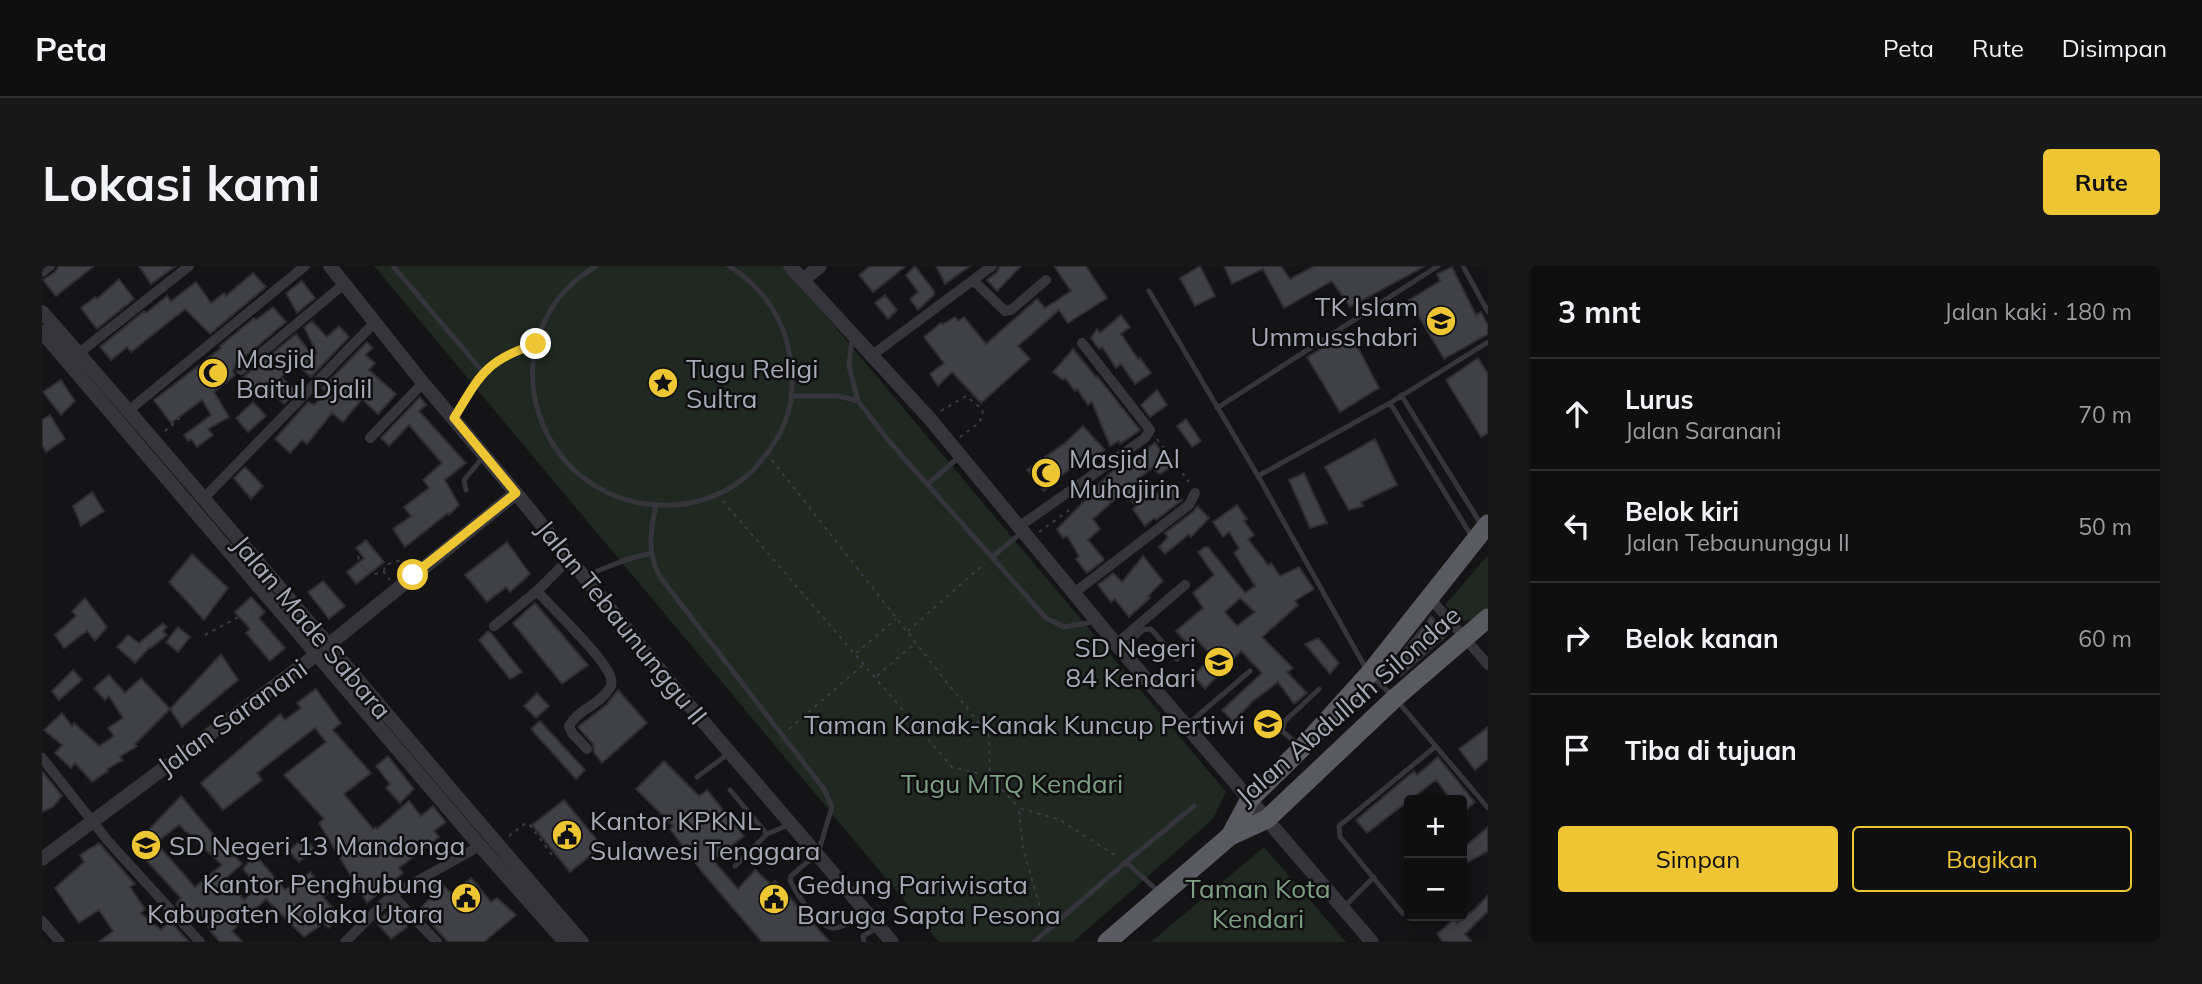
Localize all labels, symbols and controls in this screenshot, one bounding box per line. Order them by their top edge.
text: Peta [35,28,107,69]
text: Peta [1883,33,1934,63]
text: Rute [1972,33,2024,63]
text: Disimpan [2062,33,2167,63]
button: Rute [2043,149,2160,215]
text: Lokasi kami [42,152,320,213]
place label: TK Islam Ummusshabri [1251,290,1418,353]
text: 3 mnt [1558,293,1641,331]
text: Jalan kaki · 180 m [1944,297,2132,326]
school or university icon: TK Islam Ummusshabri [1424,304,1458,338]
route end [520,328,551,359]
place label: Masjid Baitul Djalil [236,342,372,405]
place label: Tugu Religi Sultra [686,352,818,415]
mosque icon: Masjid Baitul Djalil [196,356,230,390]
place icon: Tugu Religi Sultra [646,366,680,400]
text: Lurus [1625,383,1694,416]
icon: ahead [1558,395,1596,433]
text: 70 m [2078,400,2132,429]
text: Jalan Saranani [1625,416,1782,445]
place label: Masjid Al Muhajirin [1069,442,1180,505]
mosque icon: Masjid Al Muhajirin [1029,456,1063,490]
text: Belok kiri [1625,495,1739,528]
icon: left [1558,507,1596,545]
text: 50 m [2078,512,2132,541]
street label: Jalan Tebaununggu II [529,513,715,731]
street label: Jalan Made Sabara [225,528,399,726]
text: Jalan Tebaununggu II [1625,528,1850,557]
route start [397,559,428,590]
street label: Jalan Abdullah Silondae [1229,598,1467,812]
icon: right [1558,619,1596,657]
text: Belok kanan [1625,622,1779,655]
text: 60 m [2078,624,2132,653]
place label: SD Negeri 84 Kendari [1066,631,1196,694]
school or university icon: SD Negeri 84 Kendari [1202,645,1236,679]
street label: Jalan Saranani [151,652,313,782]
school or university icon: Taman Kanak-Kanak Kuncup Pertiwi [1251,707,1285,741]
place label: Taman Kanak-Kanak Kuncup Pertiwi [804,708,1245,741]
icon: arrive [1558,731,1596,769]
text: Tiba di tujuan [1625,734,1797,767]
park label: Tugu MTQ Kendari [901,767,1123,800]
map controls [1404,795,1467,921]
button: + [1404,795,1467,858]
place label: Kantor KPKNL Sulawesi Tenggara [590,804,820,867]
public building icon: Kantor KPKNL Sulawesi Tenggara [550,818,584,852]
button: Simpan [1558,826,1838,892]
button: Bagikan [1852,826,2132,892]
school or university icon: SD Negeri 13 Mandonga [129,828,163,862]
place label: SD Negeri 13 Mandonga [169,829,465,862]
button: − [1404,858,1467,921]
place label: Kantor Penghubung Kabupaten Kolaka Utara [147,867,443,930]
place label: Gedung Pariwisata Baruga Sapta Pesona [797,868,1061,931]
park label: Taman Kota Kendari [1185,872,1331,935]
public building icon: Kantor Penghubung Kabupaten Kolaka Utara [449,881,483,915]
public building icon: Gedung Pariwisata Baruga Sapta Pesona [757,882,791,916]

